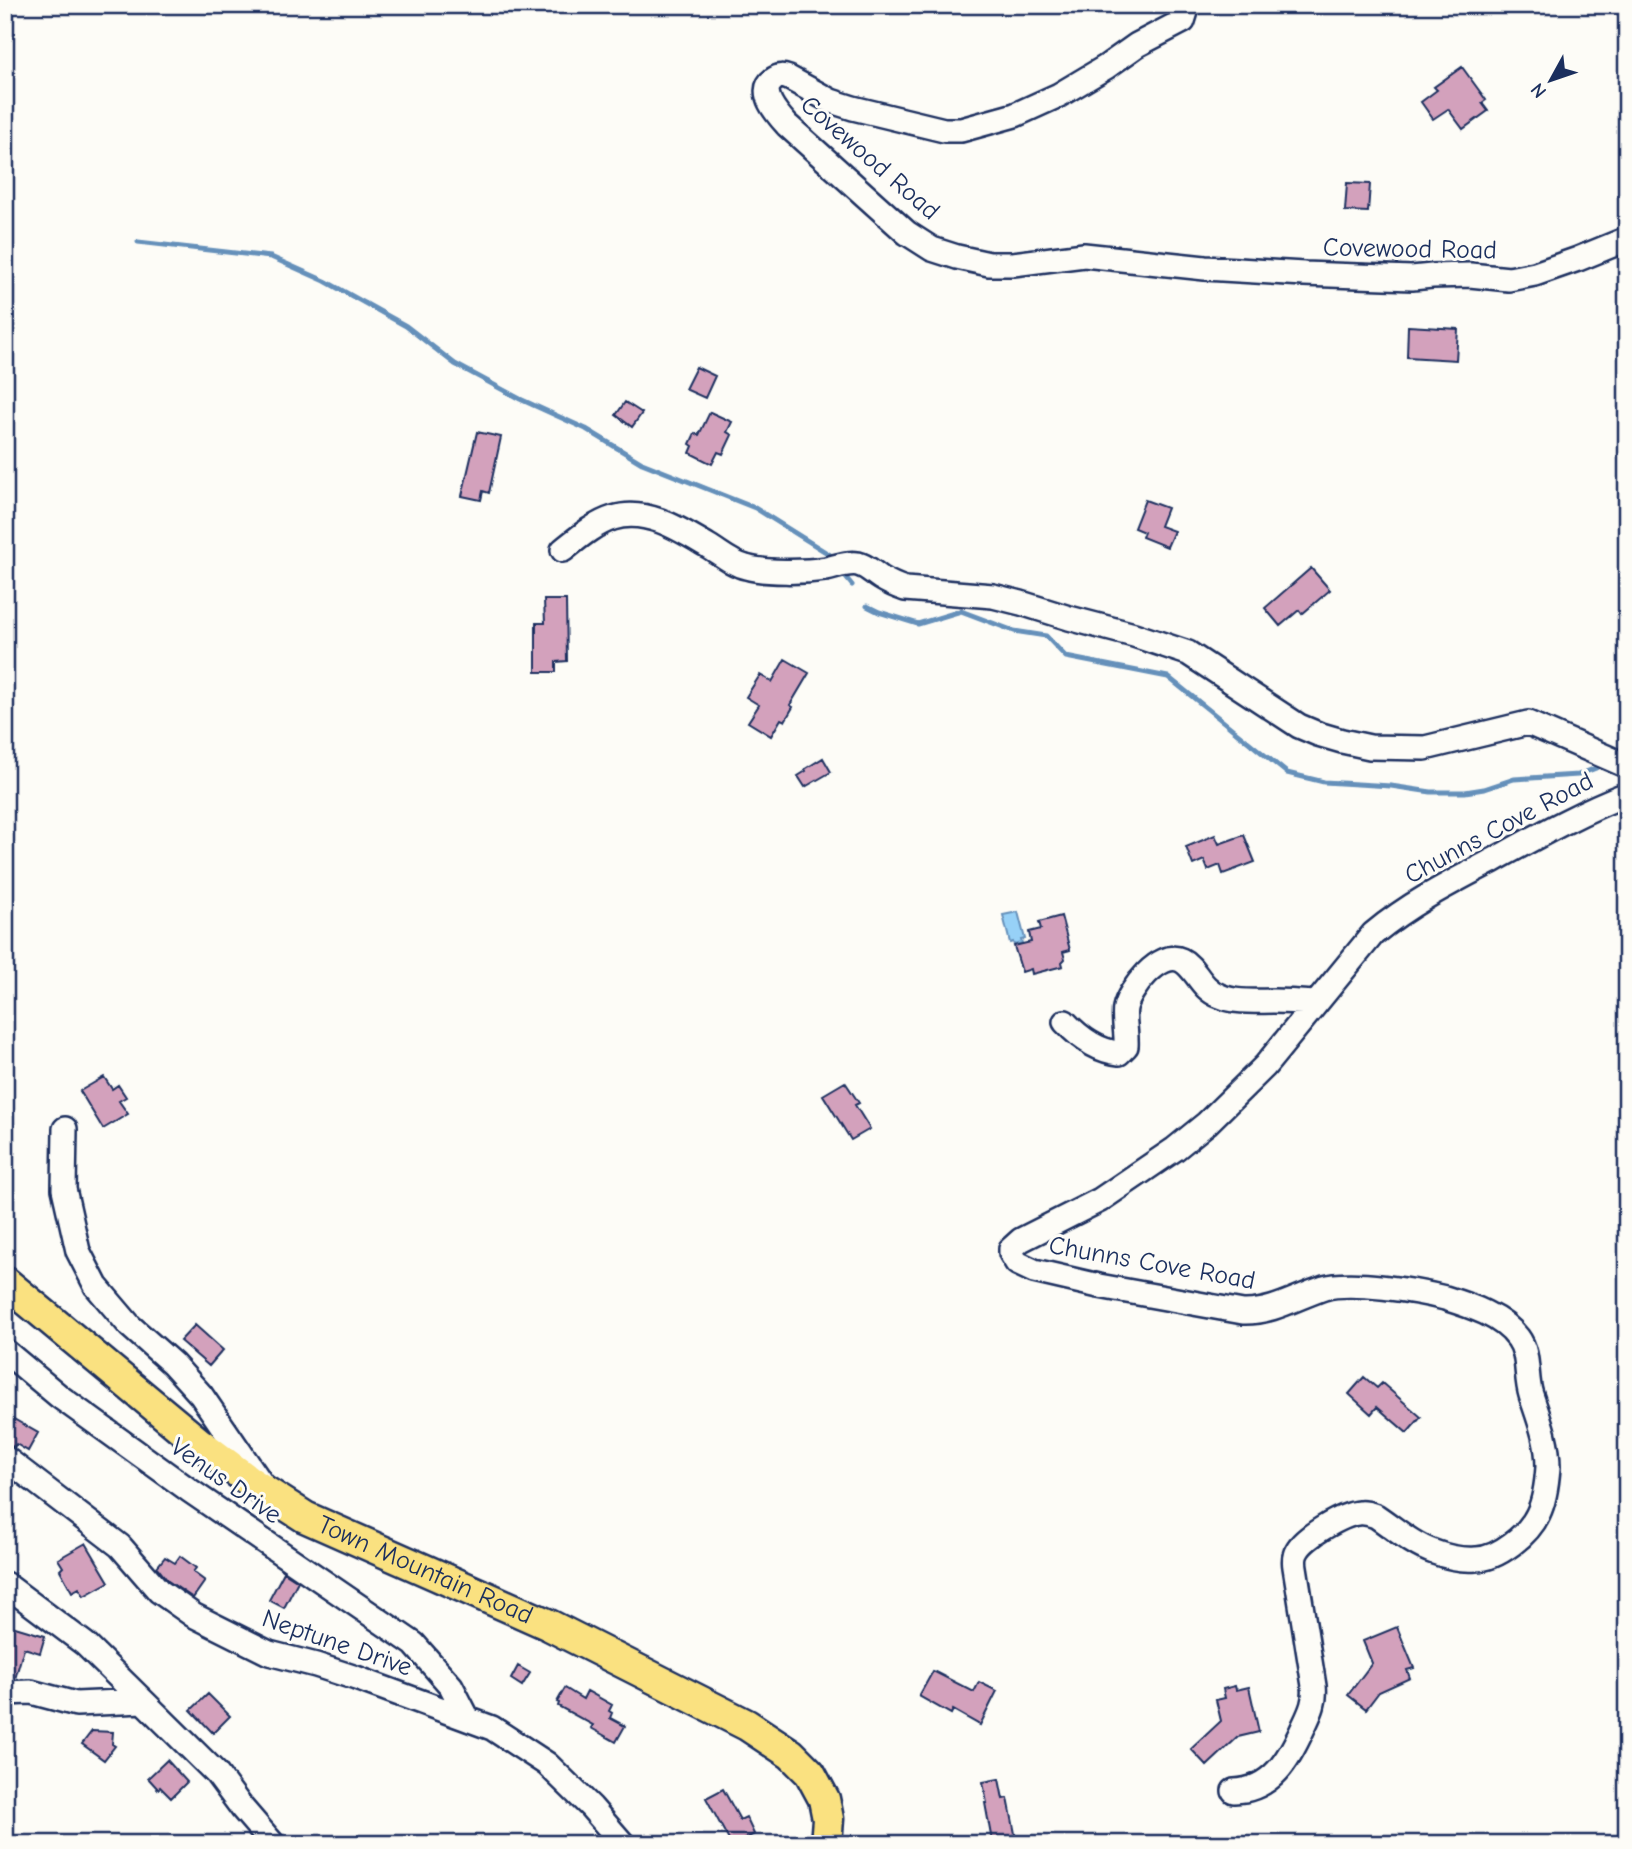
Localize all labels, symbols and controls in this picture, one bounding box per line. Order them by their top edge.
north arrow [1516,46,1586,116]
text: N [1526,78,1551,102]
street label: Covewood Road [794,90,946,226]
street label: Covewood Road [1323,232,1497,266]
street label: Chunns Cove Road [1400,766,1598,890]
street label: Chunns Cove Road [1046,1230,1258,1296]
street label: Venus Drive [165,1432,287,1530]
street label: Town Mountain Road [313,1510,537,1631]
street label: Neptune Drive [258,1603,416,1683]

